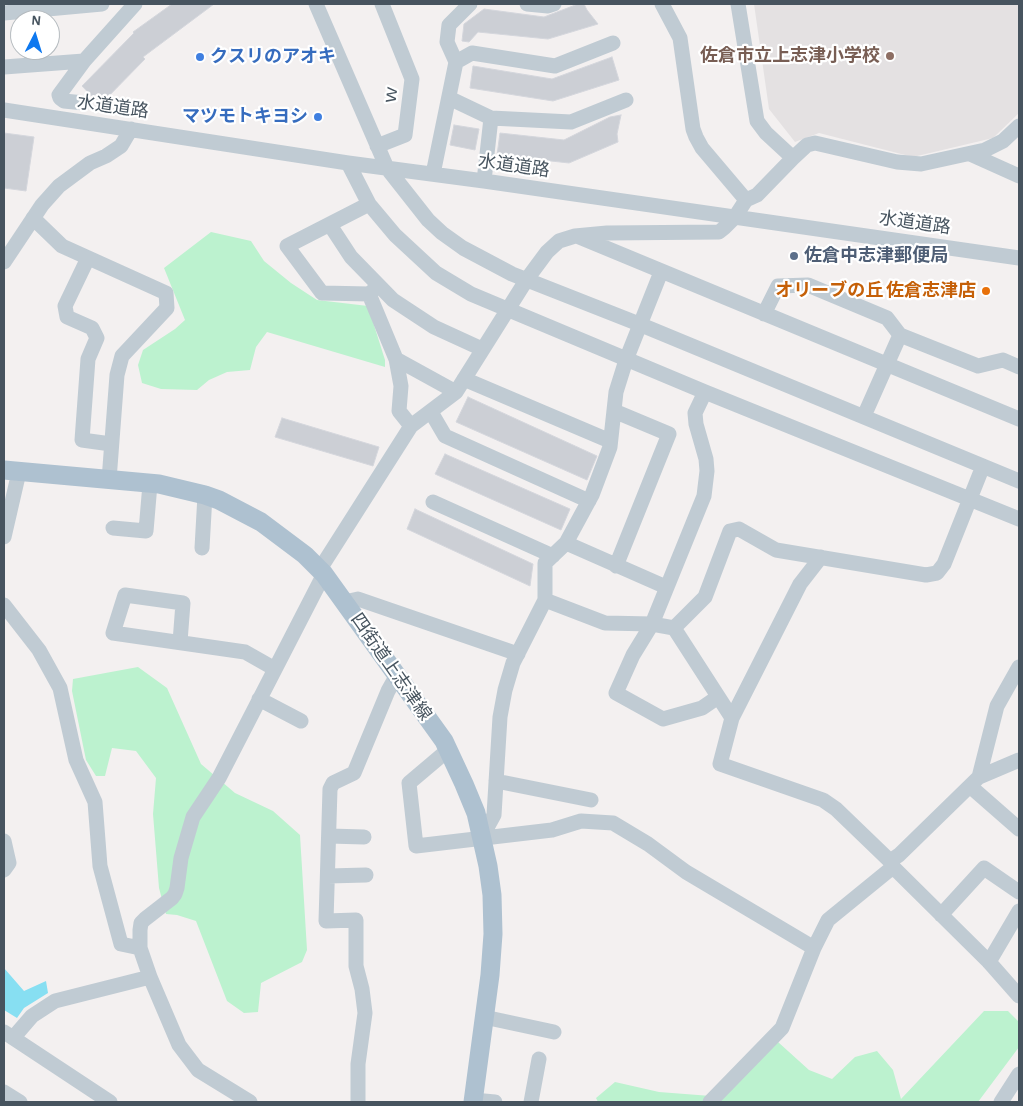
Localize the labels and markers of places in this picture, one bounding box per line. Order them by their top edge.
place label: 佐倉市立上志津小学校 [700,45,880,67]
place label: クスリのアオキ [210,46,336,68]
marker: 佐倉市立上志津小学校 [884,50,896,62]
marker: クスリのアオキ [194,51,206,63]
place label: マツモトキヨシ [182,106,308,128]
marker: マツモトキヨシ [312,111,324,123]
place label: 佐倉中志津郵便局 [804,245,948,267]
marker: 佐倉中志津郵便局 [788,250,800,262]
place label: オリーブの丘 佐倉志津店 [775,280,976,302]
marker: オリーブの丘 佐倉志津店 [980,285,992,297]

